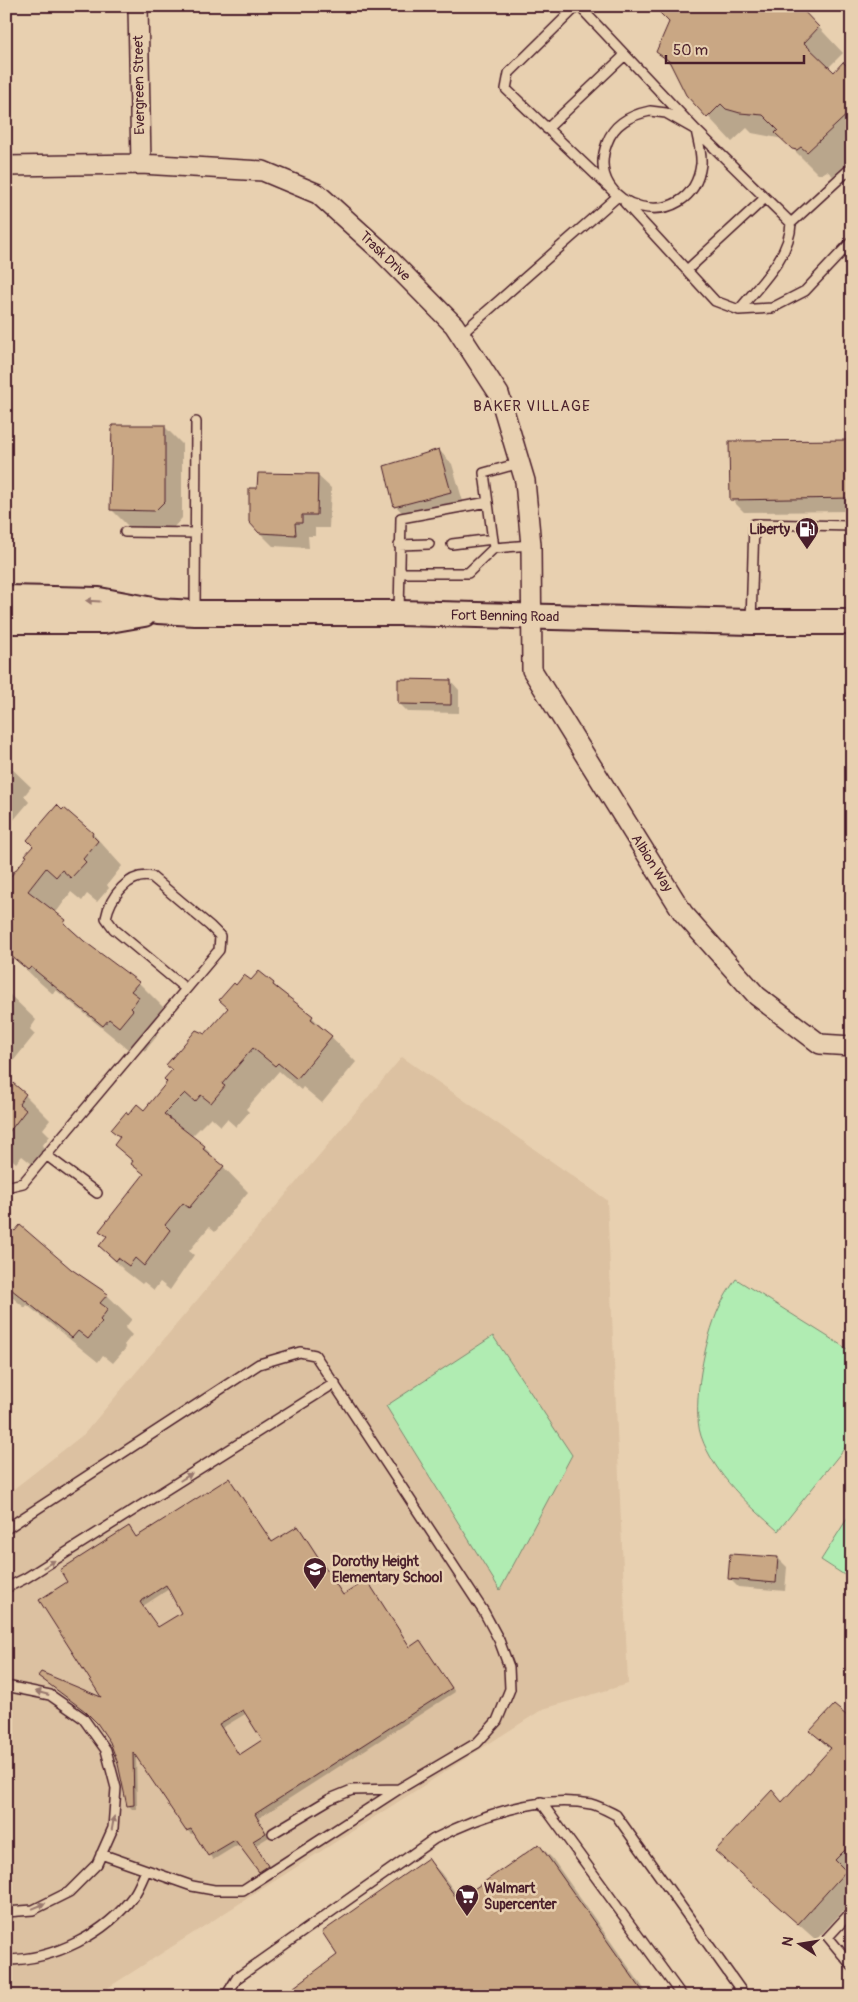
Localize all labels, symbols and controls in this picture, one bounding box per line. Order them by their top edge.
scale bar [666,32,803,64]
street label: Evergreen Street [130,35,148,135]
text: 50 m [673,41,708,60]
street label: Trask Drive [356,228,414,284]
district label: BAKER VILLAGE [473,397,591,416]
fuel station icon: Liberty [794,516,820,550]
place label: Liberty [749,521,790,538]
one-way arrow [85,596,101,604]
street label: Fort Benning Road [451,607,560,625]
street label: Albion Way [628,831,676,895]
one-way arrow [179,1472,193,1482]
place label: Dorothy Height Elementary School [332,1553,443,1586]
school or university icon: Dorothy Height Elementary School [302,1556,328,1590]
one-way arrow [42,1559,55,1568]
one-way arrow [35,1689,50,1697]
one-way arrow [109,1815,117,1831]
place label: Walmart Supercenter [484,1880,558,1913]
supermarket icon: Walmart Supercenter [454,1883,480,1917]
one-way arrow [32,1902,46,1910]
north arrow [776,1920,826,1970]
text: N [778,1935,797,1948]

